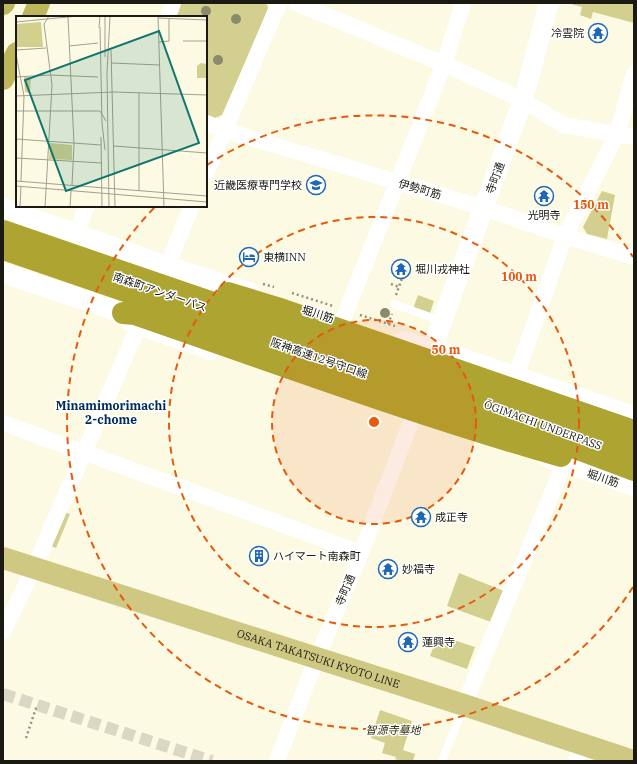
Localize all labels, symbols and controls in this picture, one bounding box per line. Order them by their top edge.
inset map [16,16,207,207]
temple icon: 冷雲院 [587,22,609,44]
place label: 冷雲院 [551,26,584,40]
street label: 寺町通 [483,160,507,196]
school or university icon: 近畿医療専門学校 [305,174,327,196]
street label: 伊勢町筋 [397,176,443,202]
place label: 近畿医療専門学校 [214,178,302,192]
temple icon: 光明寺 [533,185,555,207]
text: 150 m [573,197,609,212]
place label: 光明寺 [528,208,561,222]
hotel icon: 東横INN [238,246,260,268]
place label: 東横INN [263,250,306,264]
temple icon: 堀川戎神社 [390,258,412,280]
place label: 堀川戎神社 [415,262,470,276]
street label: 南森町アンダーパス [111,269,209,315]
text: 100 m [501,269,537,284]
street label: 堀川筋 [300,302,336,326]
street label: 阪神高速12号守口線 [269,335,369,381]
text: 50 m [432,342,461,357]
street label: ŌGIMACHI UNDERPASS [482,397,604,453]
district label: Minamimorimachi 2-chome [56,398,166,427]
centre of rings [367,415,381,429]
street label: 堀川筋 [585,466,621,490]
temple icon: 成正寺 [410,506,432,528]
place label: 成正寺 [435,510,468,524]
building icon: ハイマート南森町 [248,545,270,567]
place label: ハイマート南森町 [273,549,361,563]
temple icon: 妙福寺 [377,558,399,580]
place label: 妙福寺 [402,562,435,576]
street label: 寺町通 [332,572,358,608]
street label: OSAKA TAKATSUKI KYOTO LINE [235,626,402,691]
temple icon: 蓮興寺 [397,631,419,653]
place label: 蓮興寺 [422,635,455,649]
park label: 智源寺墓地 [366,723,421,737]

